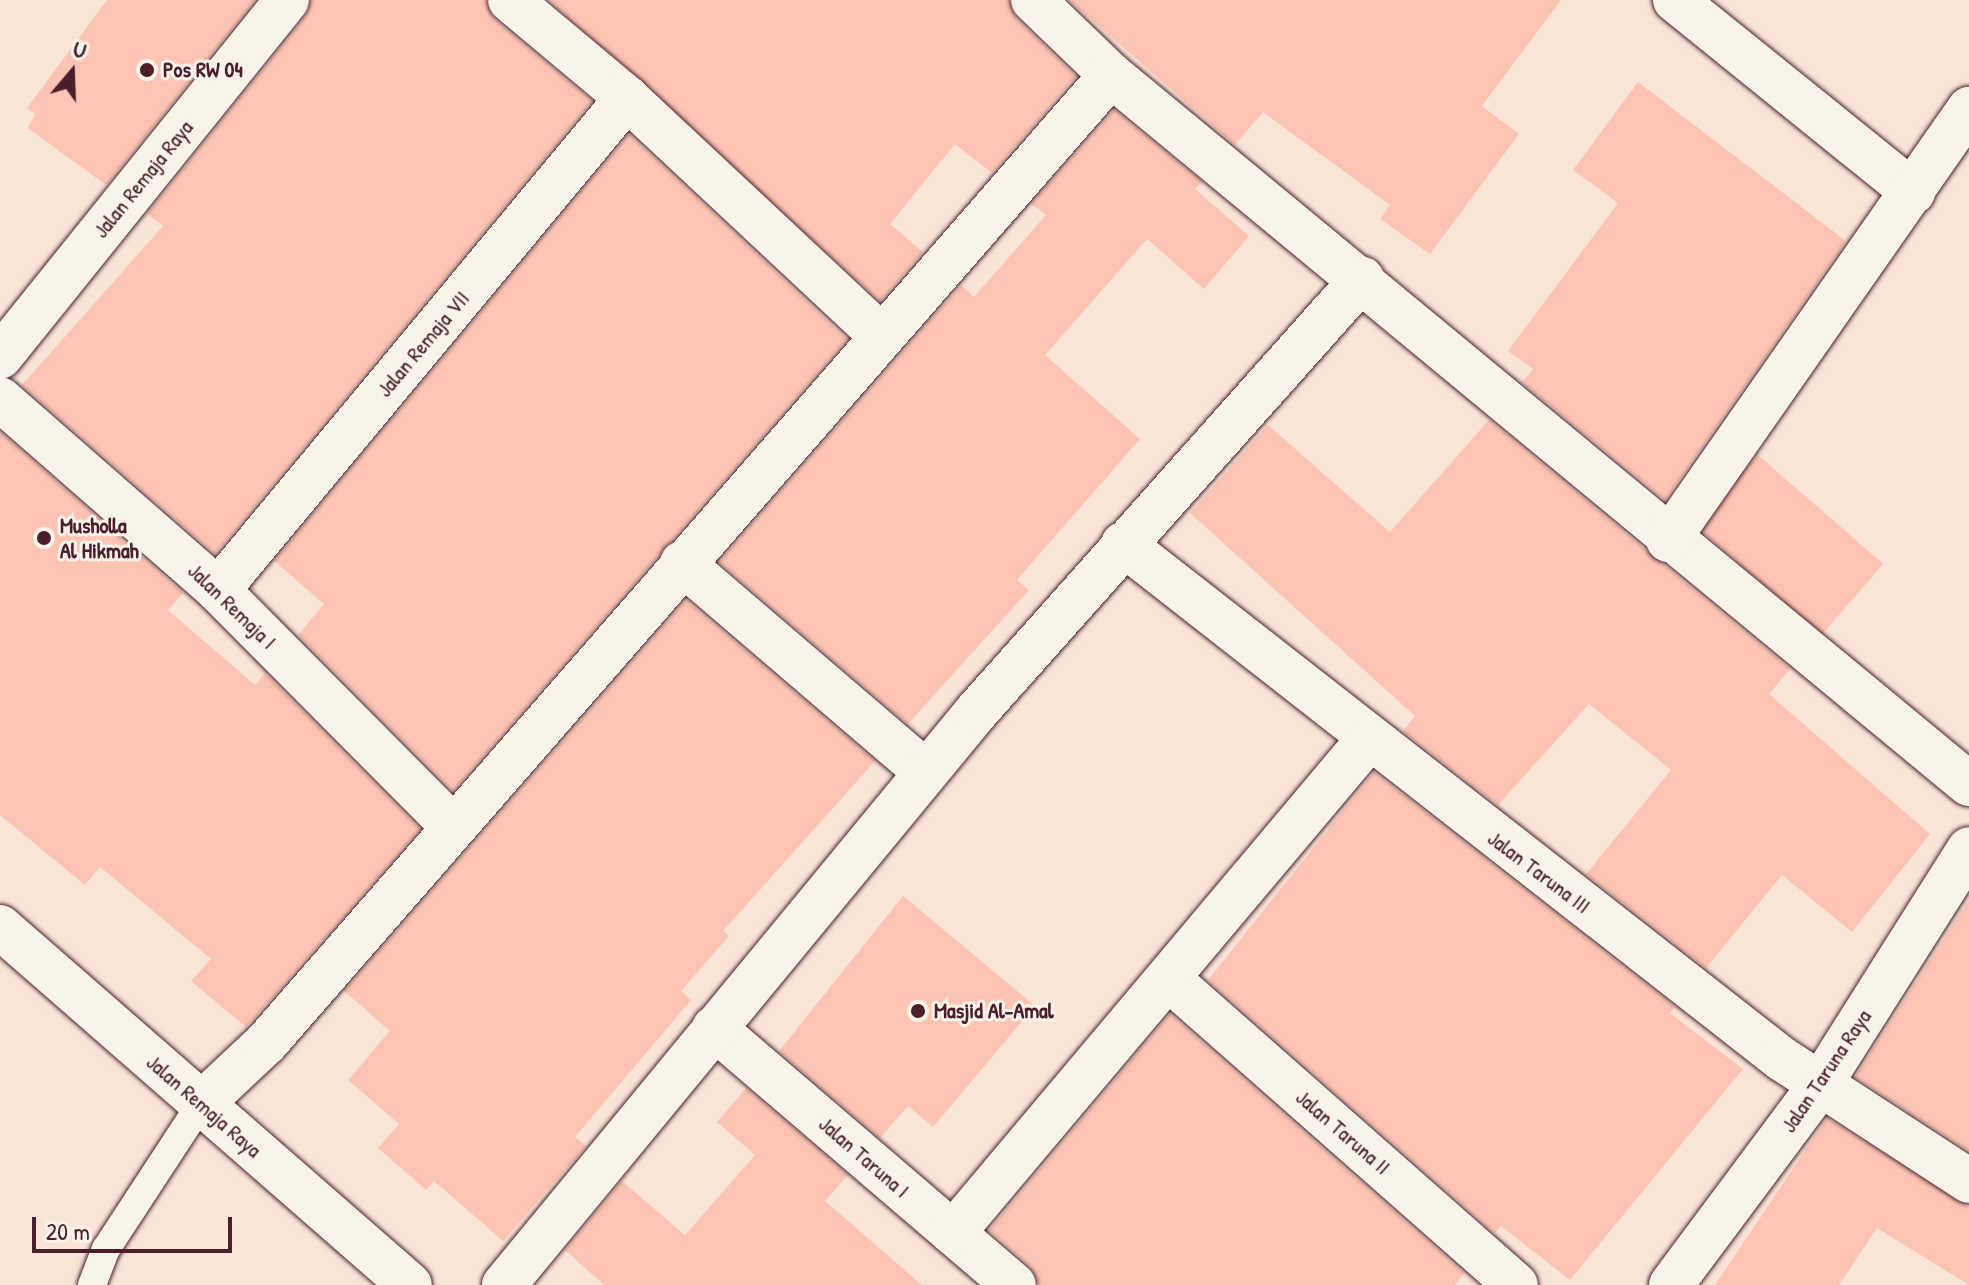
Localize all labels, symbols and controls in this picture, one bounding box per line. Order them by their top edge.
north arrow [32,32,112,112]
text: U [69,33,90,65]
place label: Pos RW 04 [163,57,243,83]
marker: Pos RW 04 [138,61,156,79]
street label: Jalan Remaja Raya [87,115,199,243]
street label: Jalan Remaja VII [371,286,475,402]
place label: Musholla Al Hikmah [60,512,139,564]
marker: Musholla Al Hikmah [35,529,53,547]
street label: Jalan Remaja I [182,557,282,655]
street label: Jalan Taruna III [1483,825,1595,919]
place label: Masjid Al-Amal [934,998,1054,1024]
marker: Masjid Al-Amal [909,1002,927,1020]
street label: Jalan Taruna Raya [1775,1005,1877,1137]
street label: Jalan Remaja Raya [141,1049,267,1163]
street label: Jalan Taruna II [1290,1084,1396,1180]
street label: Jalan Taruna I [813,1111,915,1203]
scale bar [36,1201,236,1251]
text: 20 m [46,1215,90,1247]

